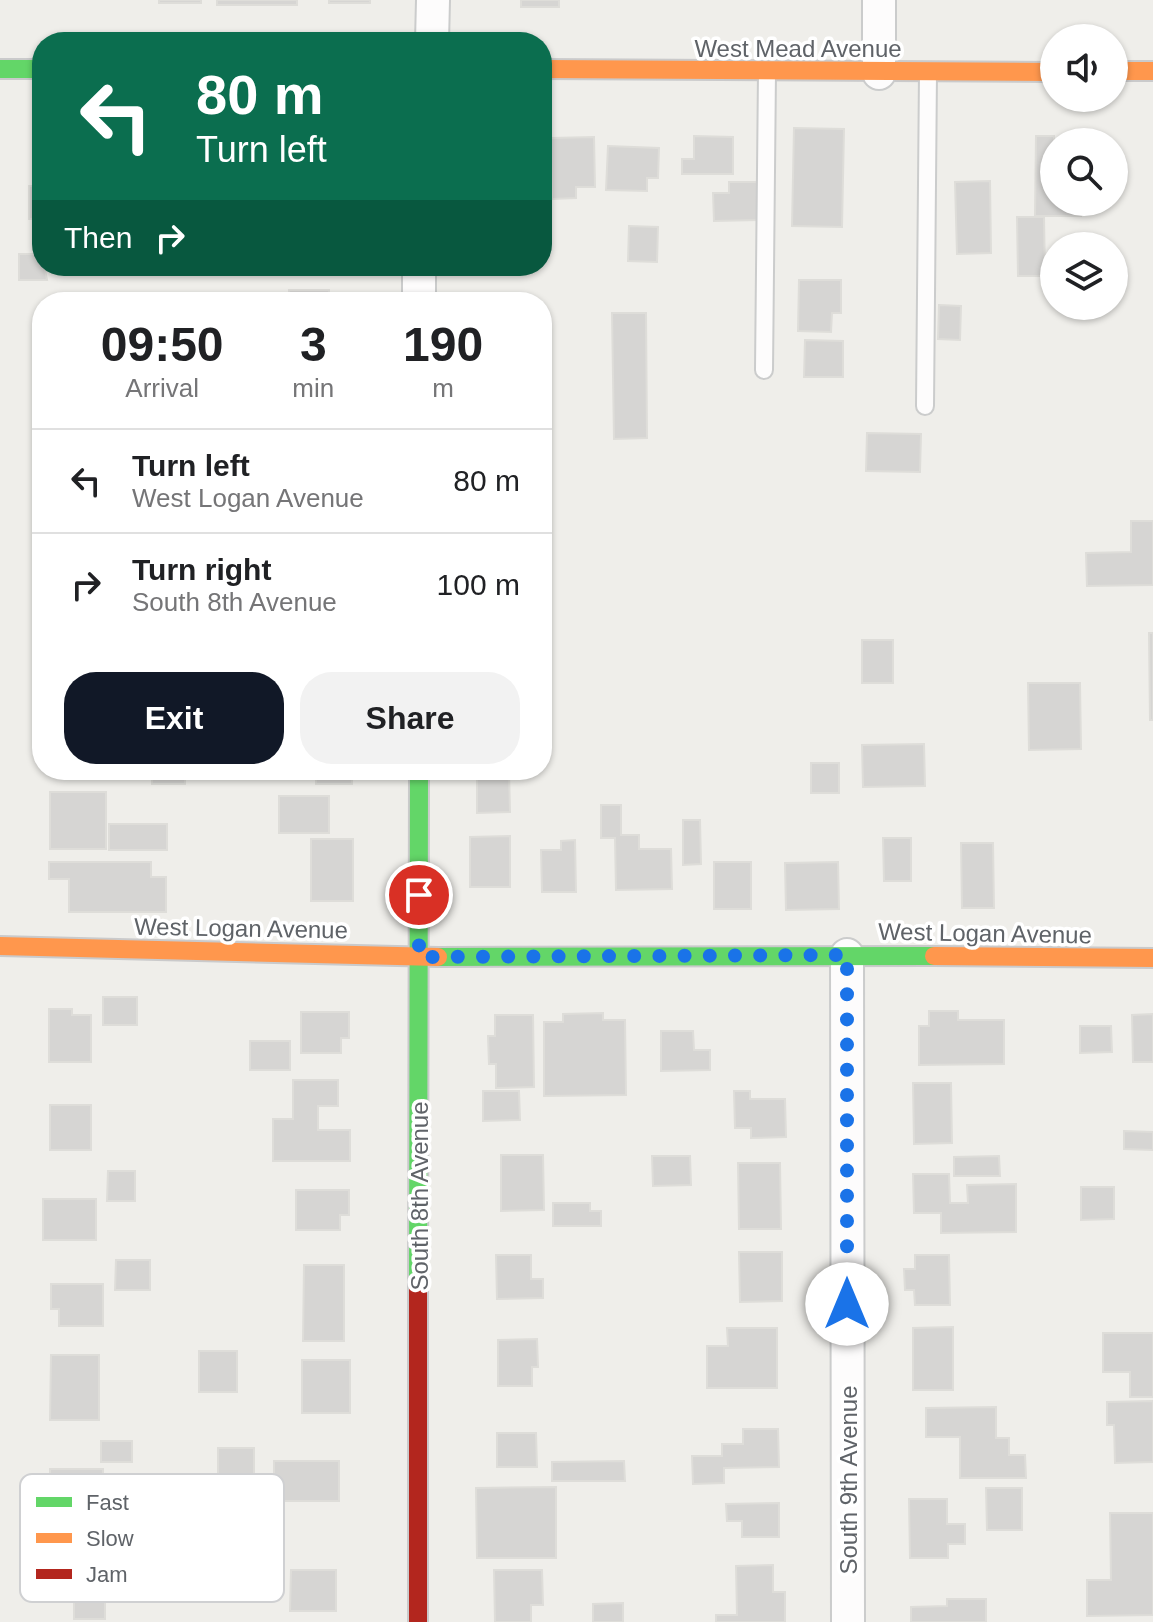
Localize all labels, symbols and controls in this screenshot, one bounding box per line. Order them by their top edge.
map controls [1040,24,1128,320]
button: sound [1040,24,1128,112]
street label: West Mead Avenue [694,35,902,62]
text: 80 m [196,63,324,126]
icon: left [64,64,168,168]
button: search [1040,128,1128,216]
text: Turn left [196,129,327,170]
icon: right [148,216,192,260]
text: Then [64,221,132,254]
button: layers [1040,232,1128,320]
text: 09:50 [101,318,224,371]
text: 3 [300,318,327,371]
text: 190 [403,318,483,371]
text: Arrival [125,373,199,403]
text: min [292,373,334,403]
text: m [432,373,454,403]
text: Turn left [132,449,250,482]
icon: left [64,459,108,503]
text: 80 m [453,464,520,497]
text: West Logan Avenue [132,483,364,513]
text: Turn right [132,553,271,586]
icon: right [64,563,108,607]
text: 100 m [437,568,520,601]
text: South 8th Avenue [132,587,337,617]
button: Exit [64,672,284,764]
button: Share [300,672,520,764]
pin [385,861,453,929]
icon: arrive [397,873,441,917]
street label: West Logan Avenue [134,913,348,943]
street label: West Logan Avenue [878,918,1092,948]
street label: South 8th Avenue [406,1101,433,1291]
position arrow [805,1262,889,1346]
street label: South 9th Avenue [835,1385,862,1575]
legend [20,1474,284,1602]
text: Fast [86,1490,129,1515]
text: Slow [86,1526,134,1551]
text: Jam [86,1562,128,1587]

